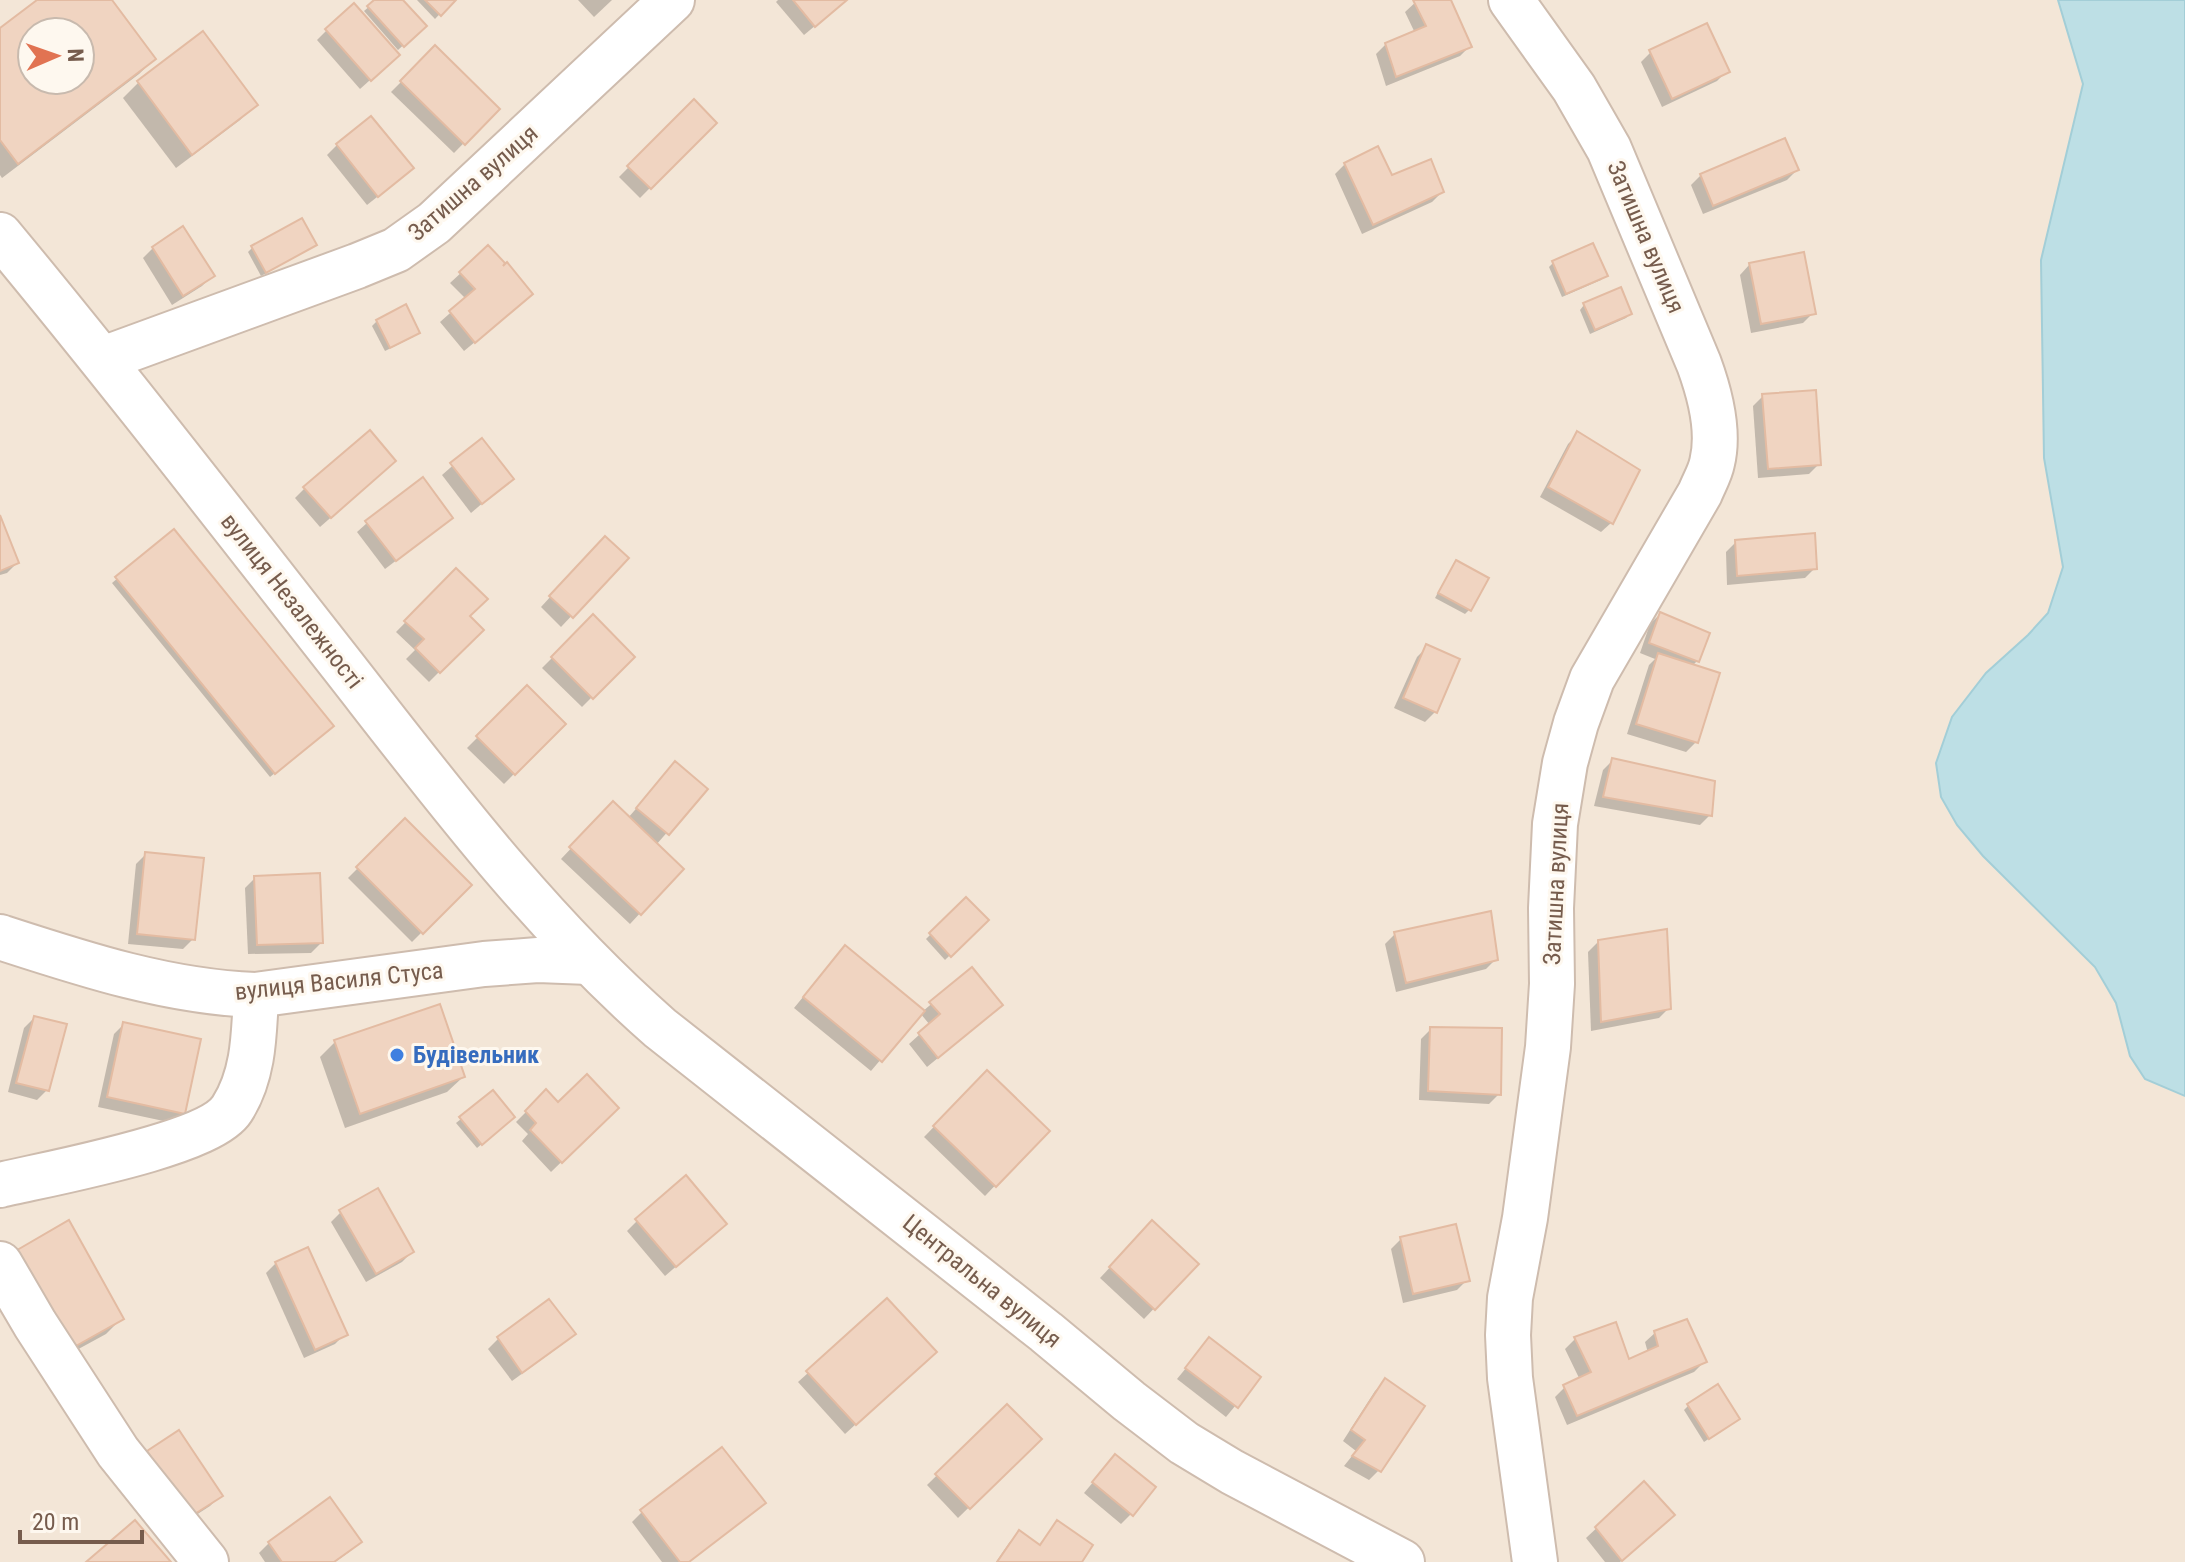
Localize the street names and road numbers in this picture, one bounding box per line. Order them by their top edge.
street label: Затишна вулиця [402,119,544,247]
street label: Затишна вулиця [1601,157,1691,317]
street label: вулиця Незалежності [215,508,369,694]
street label: Затишна вулиця [1538,802,1574,966]
street label: вулиця Василя Стуса [233,956,445,1006]
street label: Центральна вулиця [897,1209,1067,1353]

